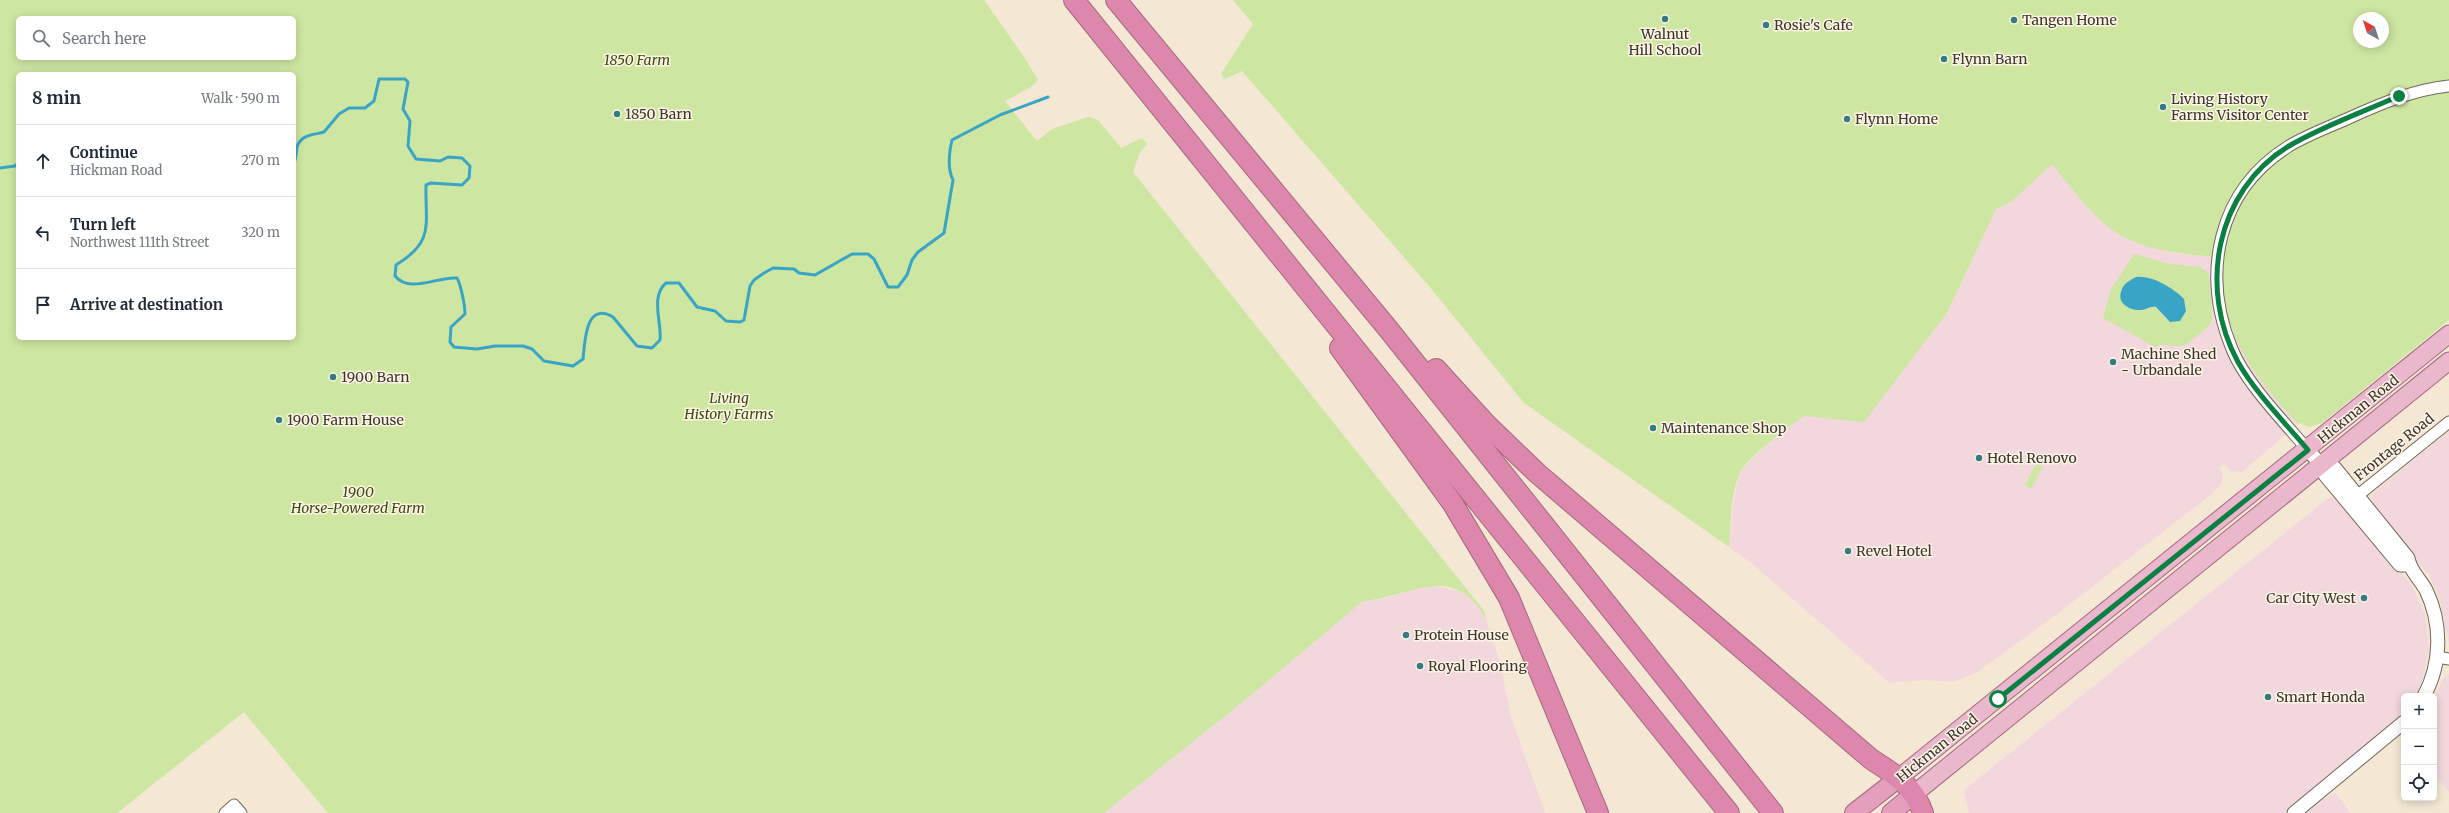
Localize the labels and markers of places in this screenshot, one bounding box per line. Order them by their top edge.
place label: Tangen Home [2022,11,2117,29]
marker: Walnut Hill School [1660,14,1670,24]
marker: Tangen Home [2009,15,2019,25]
place label: Rosie's Cafe [1774,16,1853,34]
marker: Rosie's Cafe [1761,20,1771,30]
place label: Walnut Hill School [1628,25,1702,59]
place label: Flynn Barn [1952,50,2028,68]
marker: Flynn Barn [1939,54,1949,64]
place label: Living History Farms Visitor Center [2171,90,2309,124]
marker: Living History Farms Visitor Center [2158,102,2168,112]
place label: 1850 Barn [625,105,692,123]
marker: 1850 Barn [612,109,622,119]
place label: Flynn Home [1855,110,1938,128]
marker: Flynn Home [1842,114,1852,124]
place label: Machine Shed - Urbandale [2121,345,2217,379]
marker: Machine Shed - Urbandale [2108,357,2118,367]
place label: 1900 Barn [341,368,409,386]
marker: 1900 Barn [328,372,338,382]
place label: 1900 Farm House [287,411,404,429]
marker: 1900 Farm House [274,415,284,425]
place label: Maintenance Shop [1661,419,1787,437]
marker: Maintenance Shop [1648,423,1658,433]
place label: Hotel Renovo [1987,449,2077,467]
marker: Hotel Renovo [1974,453,1984,463]
place label: Revel Hotel [1856,542,1933,560]
marker: Revel Hotel [1843,546,1853,556]
place label: Car City West [2266,589,2357,607]
marker: Car City West [2359,593,2369,603]
place label: Protein House [1414,626,1509,644]
marker: Protein House [1401,630,1411,640]
place label: Royal Flooring [1428,657,1527,675]
marker: Royal Flooring [1415,661,1425,671]
place label: Smart Honda [2276,688,2366,706]
marker: Smart Honda [2263,692,2273,702]

